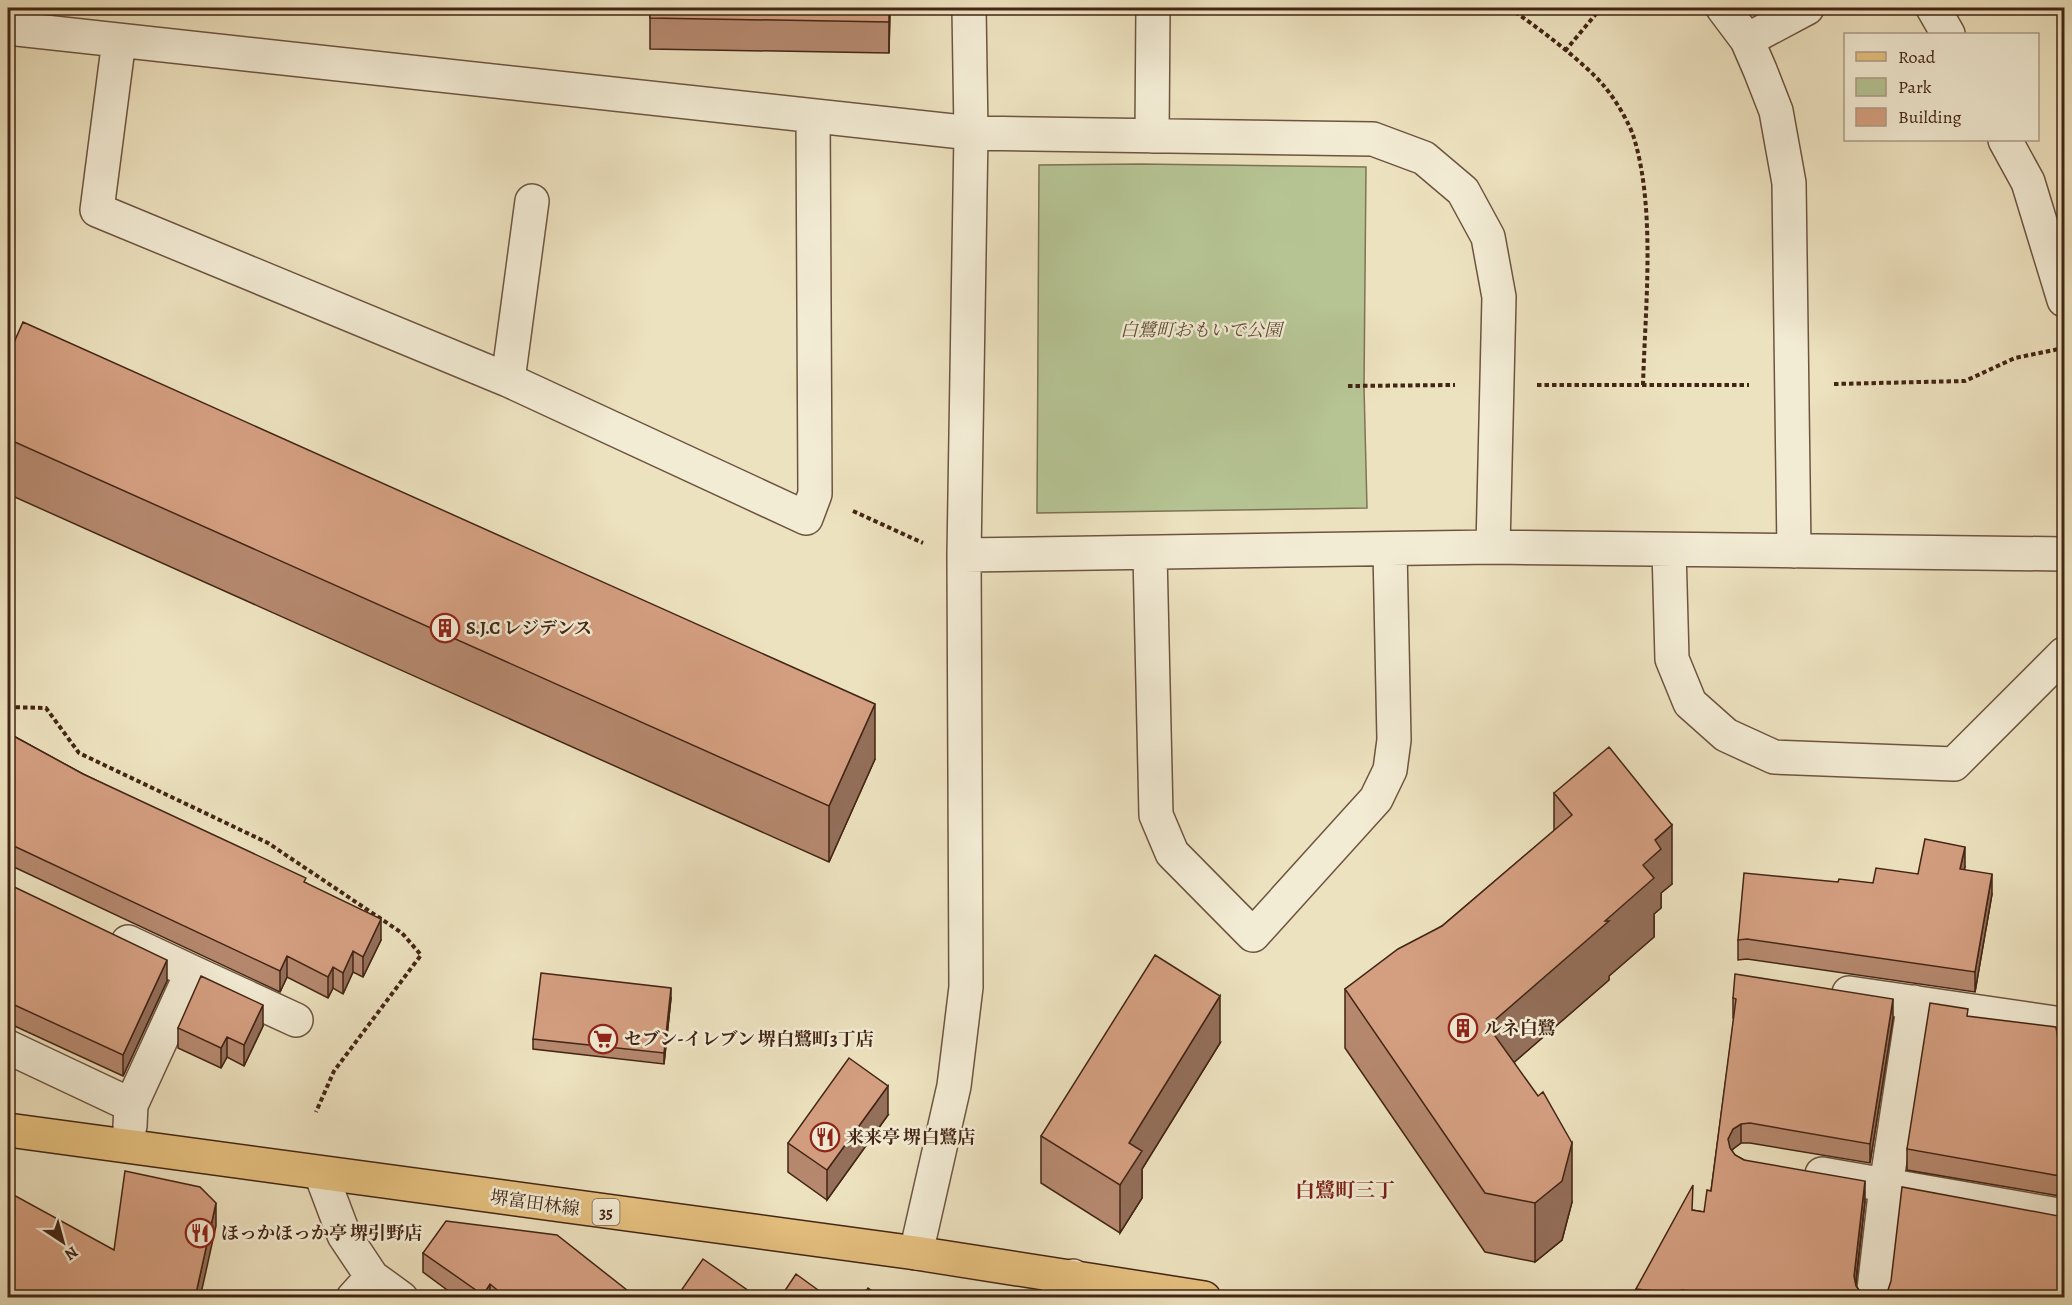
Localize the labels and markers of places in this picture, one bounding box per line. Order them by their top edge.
building icon: S.J.C レジデンス [429,612,461,644]
place label: S.J.C レジデンス [466,616,592,640]
building icon: ルネ白鷺 [1447,1012,1479,1044]
place label: ルネ白鷺 [1484,1016,1555,1040]
supermarket icon: セブン-イレブン 堺白鷺町3丁店 [587,1023,619,1055]
place label: セブン-イレブン 堺白鷺町3丁店 [624,1027,874,1051]
restaurant icon: 来来亭 堺白鷺店 [809,1121,841,1153]
place label: 来来亭 堺白鷺店 [846,1125,975,1149]
restaurant icon: ほっかほっか亭 堺引野店 [184,1217,216,1249]
place label: ほっかほっか亭 堺引野店 [221,1221,422,1245]

